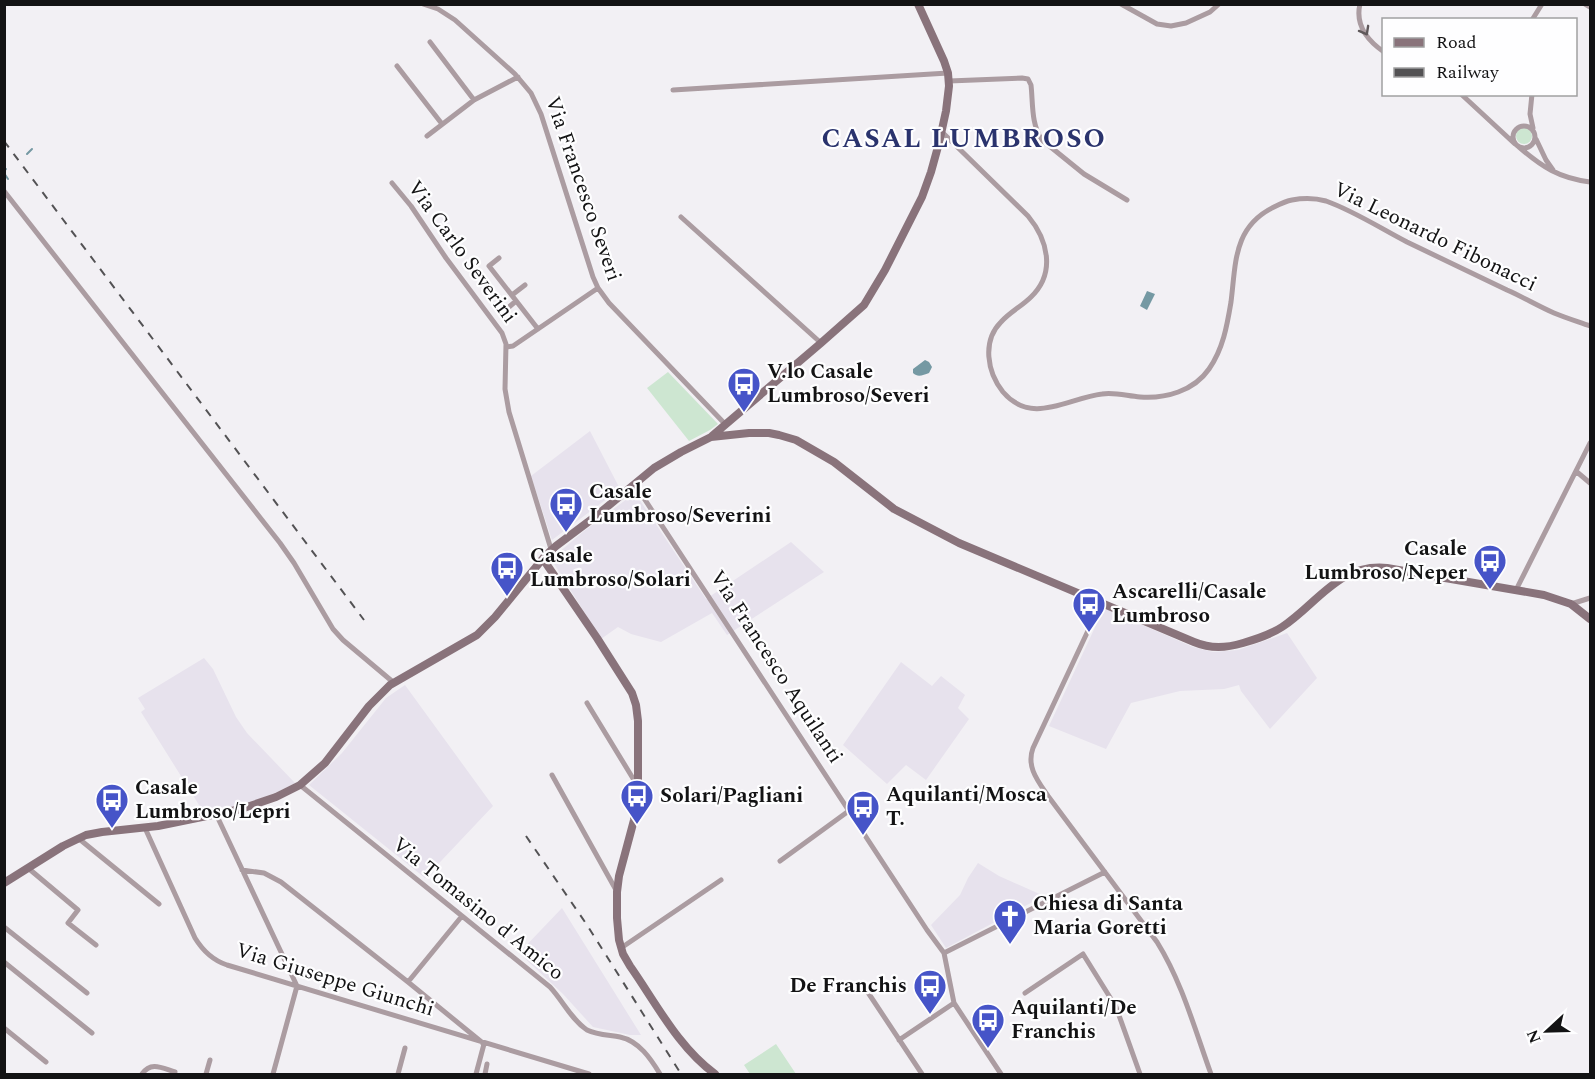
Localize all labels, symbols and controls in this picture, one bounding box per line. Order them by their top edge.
legend [1382,18,1577,96]
one-way arrow [1358,25,1369,35]
text: Road [1436,29,1477,56]
text: Railway [1436,59,1500,86]
street label: Via Francesco Severi [536,92,630,286]
district label: CASAL LUMBROSO [822,118,1106,160]
street label: Via Carlo Severini [399,174,525,330]
street label: Via Leonardo Fibonacci [1328,174,1542,300]
place label: V.lo Casale Lumbroso/Severi [767,356,929,412]
bus stop icon: V.lo Casale Lumbroso/Severi [726,366,762,413]
place label: Casale Lumbroso/Severini [589,476,771,532]
bus stop icon: Casale Lumbroso/Severini [548,486,584,533]
place label: Casale Lumbroso/Neper [1304,533,1467,589]
place label: Casale Lumbroso/Solari [530,540,691,596]
bus stop icon: Casale Lumbroso/Neper [1472,543,1508,590]
bus stop icon: Casale Lumbroso/Solari [489,550,525,597]
street label: Via Francesco Aquilanti [701,564,851,770]
place label: Ascarelli/Casale Lumbroso [1112,576,1266,632]
bus stop icon: Ascarelli/Casale Lumbroso [1071,586,1107,633]
place label: Casale Lumbroso/Lepri [135,772,291,828]
bus stop icon: Solari/Pagliani [619,778,655,825]
place label: Aquilanti/Mosca T. [886,779,1047,835]
place label: Solari/Pagliani [660,780,803,812]
bus stop icon: Casale Lumbroso/Lepri [94,782,130,829]
bus stop icon: Aquilanti/Mosca T. [845,789,881,836]
street label: Via Tomasino d'Amico [385,829,571,989]
place label: Chiesa di Santa Maria Goretti [1033,888,1183,944]
church icon: Chiesa di Santa Maria Goretti [992,898,1028,945]
street label: Via Giuseppe Giunchi [232,935,438,1025]
bus stop icon: De Franchis [912,968,948,1015]
place label: De Franchis [789,970,907,1002]
place label: Aquilanti/De Franchis [1011,992,1137,1048]
north arrow [1517,1001,1577,1061]
bus stop icon: Aquilanti/De Franchis [970,1002,1006,1049]
text: N [1520,1026,1548,1047]

